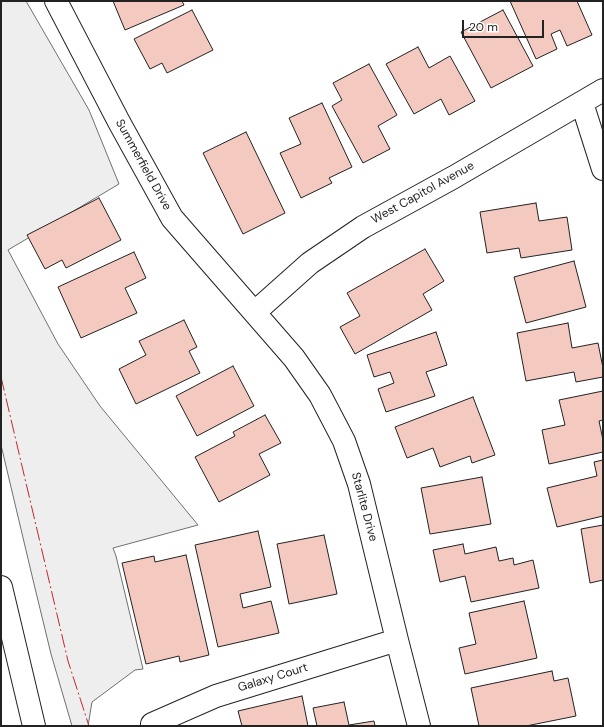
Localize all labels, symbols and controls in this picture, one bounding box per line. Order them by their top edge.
scale bar [464,12,546,38]
text: 20 m [469,19,498,35]
street label: Summerfield Drive [112,117,174,213]
street label: West Capitol Avenue [369,159,477,227]
street label: Starlite Drive [348,471,380,543]
street label: Galaxy Court [236,661,310,695]

